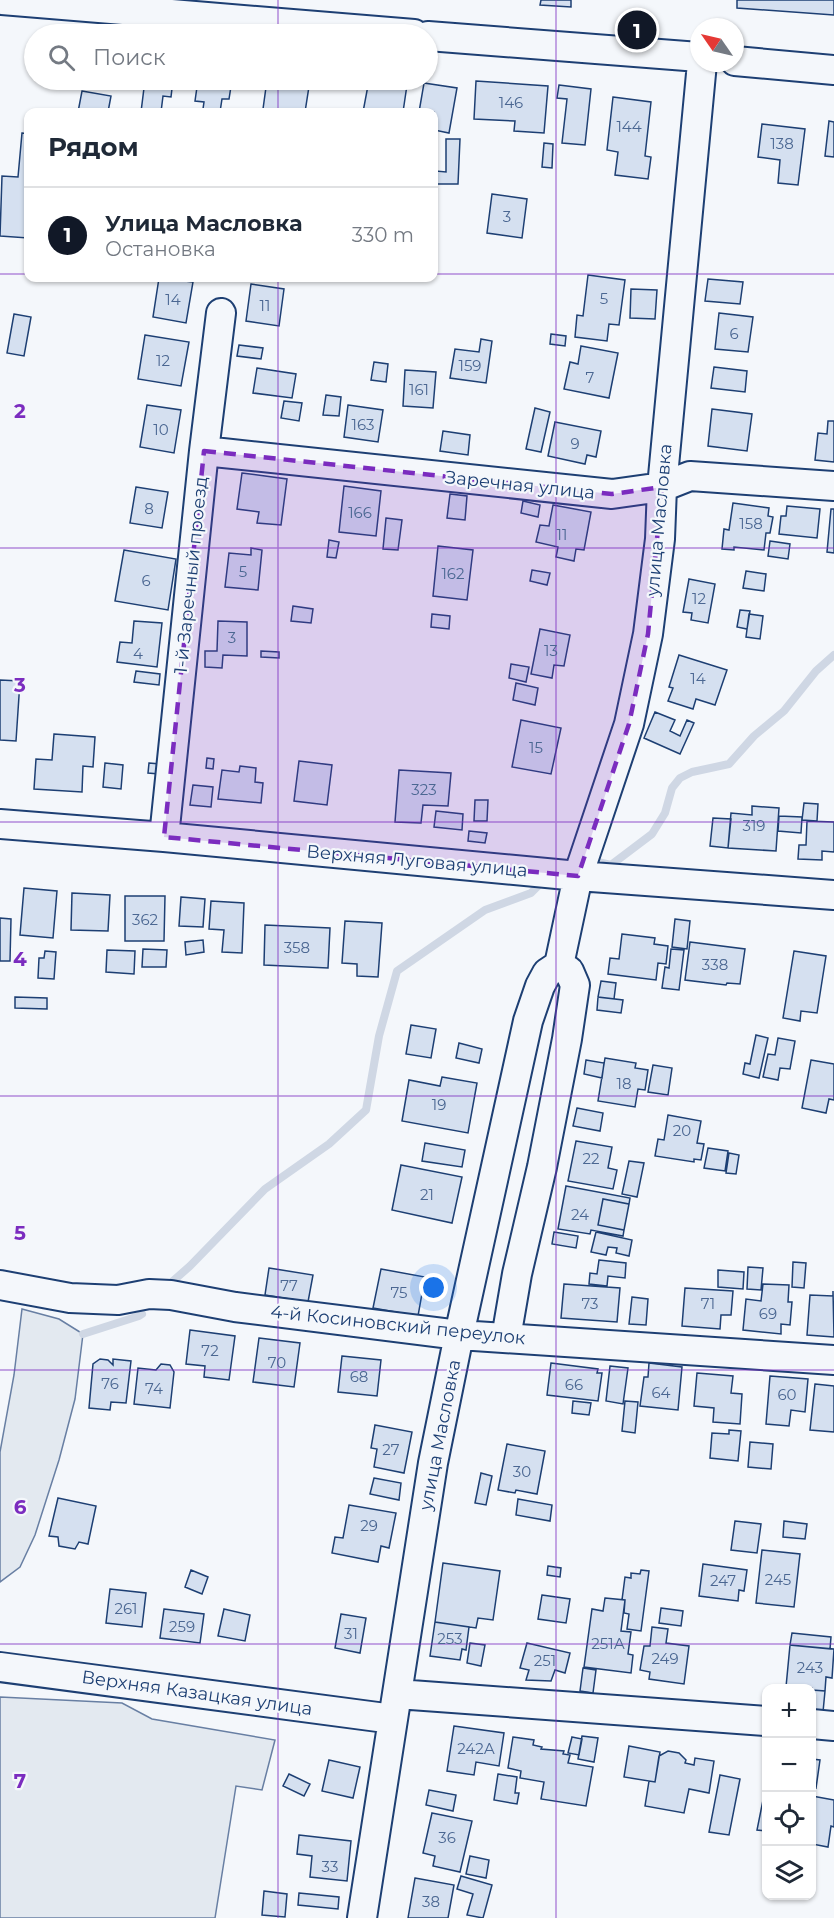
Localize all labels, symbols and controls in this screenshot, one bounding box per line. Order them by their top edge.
pin: 1 [618,8,656,52]
north arrow [690,18,744,72]
search box [24,24,438,90]
icon: search [45,41,78,74]
text: Поиск [93,44,165,71]
house number: 146 [499,93,523,112]
house number: 144 [616,117,642,136]
text: Рядом [48,131,139,163]
house number: 138 [770,134,794,153]
house number: 3 [503,207,511,226]
text: Улица Масловка [105,210,302,237]
text: 1 [64,223,71,247]
text: 330 m [352,223,414,247]
text: Остановка [105,237,216,261]
house number: 5 [600,289,608,308]
house number: 14 [165,290,181,309]
house number: 11 [260,296,270,315]
house number: 6 [729,324,739,343]
house number: 12 [156,351,170,370]
house number: 159 [458,356,482,375]
house number: 7 [586,368,595,387]
house number: 161 [409,380,429,399]
text: 2 [14,399,26,423]
house number: 163 [351,415,375,434]
house number: 10 [153,420,169,439]
house number: 9 [570,434,580,453]
street label: улица Масловка [641,443,677,598]
street label: Заречная улица [444,466,596,504]
street label: 1-й Заречный проезд [170,475,212,675]
house number: 8 [144,499,154,518]
house number: 166 [348,503,372,522]
house number: 158 [739,514,763,533]
house number: 11 [557,525,567,544]
house number: 5 [239,562,247,581]
house number: 162 [441,564,465,583]
house number: 6 [141,571,151,590]
house number: 12 [692,589,706,608]
house number: 3 [228,628,236,647]
house number: 13 [544,641,558,660]
house number: 4 [133,644,143,663]
house number: 14 [690,669,706,688]
text: 3 [13,673,26,697]
house number: 15 [529,738,543,757]
house number: 323 [411,780,437,799]
house number: 319 [742,816,766,835]
street label: Верхняя Луговая улица [306,840,528,882]
house number: 362 [132,910,158,929]
house number: 358 [284,938,310,957]
text: 4 [13,947,27,971]
house number: 338 [702,955,728,974]
house number: 18 [617,1074,632,1093]
house number: 19 [432,1095,446,1114]
house number: 20 [673,1121,691,1140]
house number: 22 [582,1149,600,1168]
house number: 21 [420,1185,434,1204]
house number: 24 [571,1205,589,1224]
text: 5 [14,1221,26,1245]
your location [419,1273,448,1302]
house number: 77 [280,1276,298,1295]
house number: 75 [390,1283,408,1302]
house number: 73 [581,1294,599,1313]
house number: 71 [701,1294,715,1313]
street label: 4-й Косиновский переулок [269,1301,527,1349]
house number: 69 [759,1304,777,1323]
house number: 72 [201,1341,219,1360]
house number: 70 [268,1353,286,1372]
street label: улица Масловка [414,1358,465,1513]
house number: 68 [350,1367,368,1386]
house number: 76 [101,1374,119,1393]
house number: 66 [565,1375,583,1394]
house number: 74 [145,1379,163,1398]
house number: 64 [651,1383,671,1402]
house number: 60 [777,1385,797,1404]
house number: 27 [382,1440,400,1459]
house number: 30 [513,1462,531,1481]
text: 6 [14,1495,27,1519]
house number: 29 [360,1516,378,1535]
house number: 245 [765,1570,791,1589]
house number: 247 [710,1571,736,1590]
house number: 261 [114,1599,138,1618]
house number: 259 [169,1617,195,1636]
house number: 31 [344,1624,358,1643]
house number: 253 [437,1629,463,1648]
house number: 251А [591,1634,625,1653]
house number: 249 [651,1649,679,1668]
house number: 251 [534,1651,556,1670]
house number: 243 [797,1658,823,1677]
street label: Верхняя Казацкая улица [80,1666,314,1720]
map controls [762,1684,816,1900]
button: + [762,1684,816,1738]
button: − [762,1738,816,1792]
house number: 242А [457,1739,495,1758]
text: 7 [14,1769,26,1793]
button: locate [762,1792,816,1846]
house number: 36 [438,1828,456,1847]
button: layers [762,1846,816,1900]
house number: 33 [322,1857,338,1876]
house number: 38 [422,1892,440,1911]

